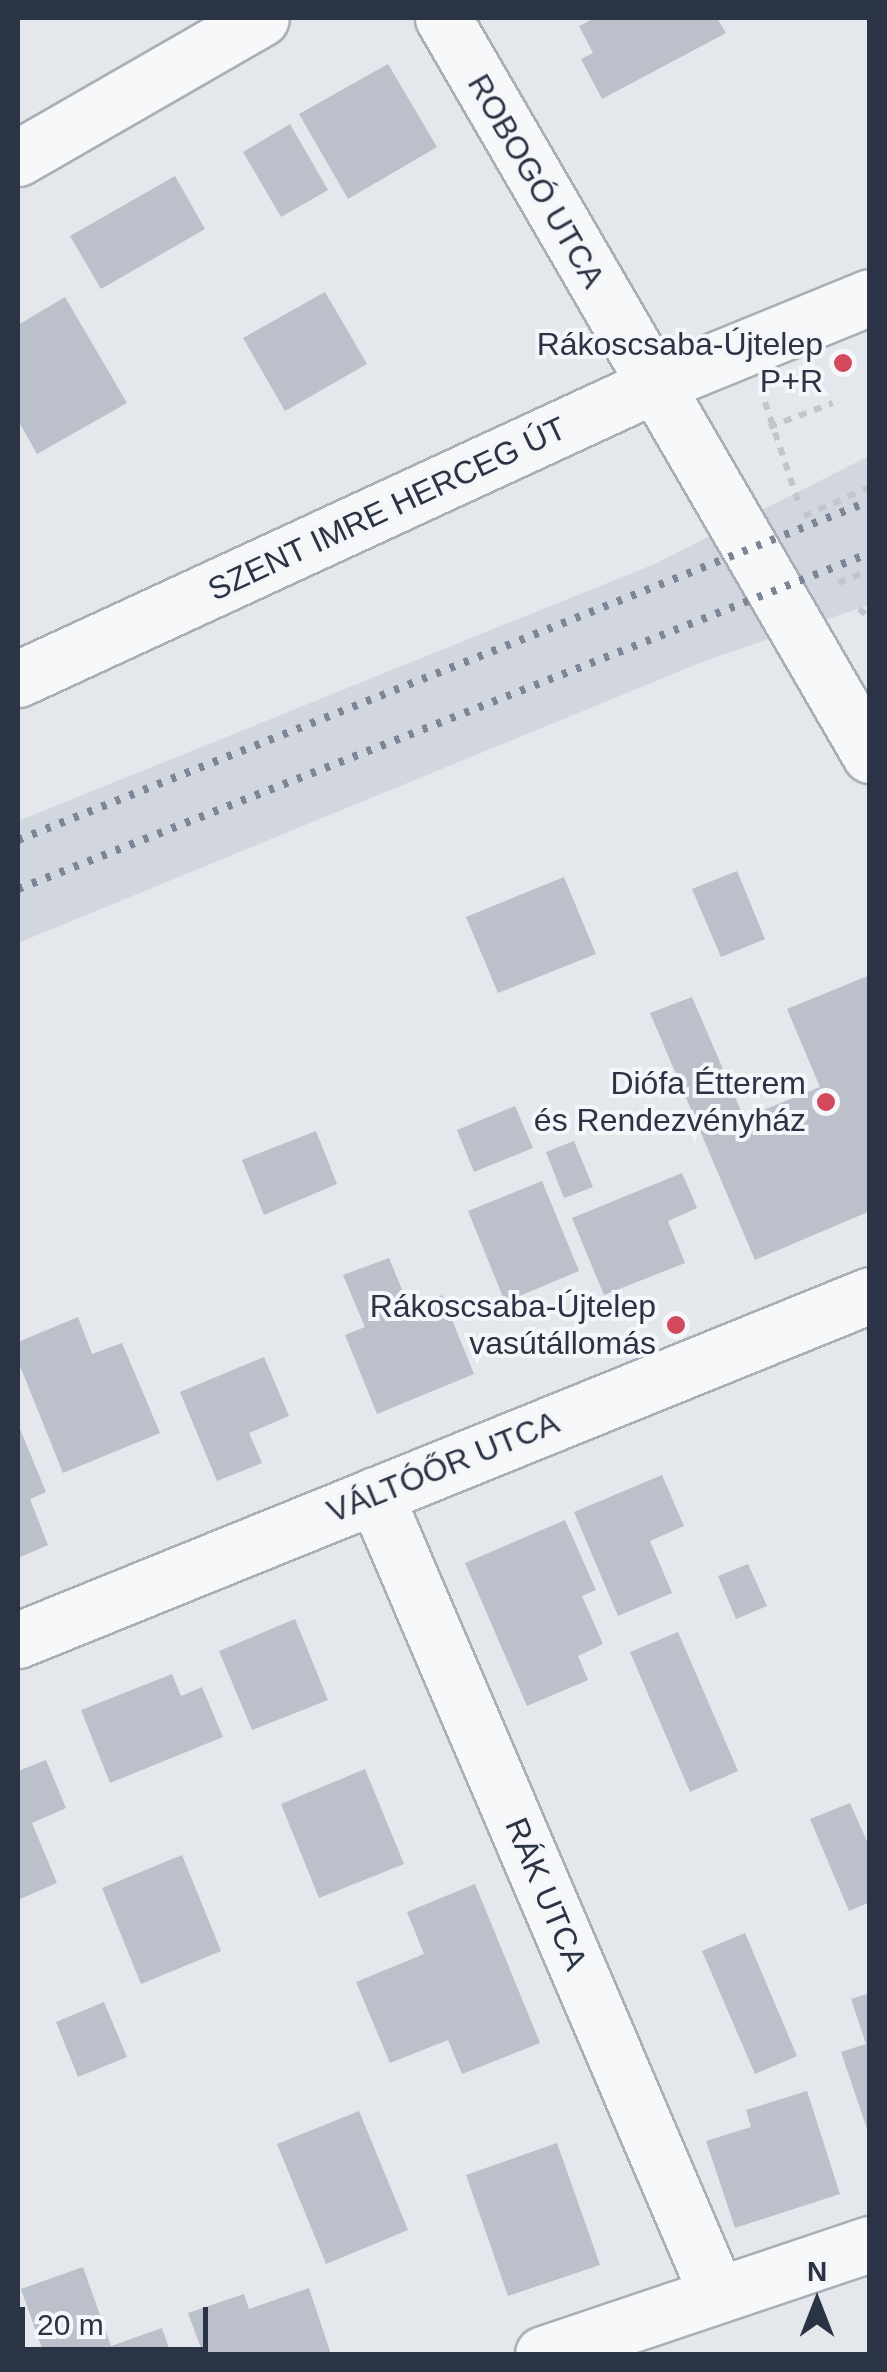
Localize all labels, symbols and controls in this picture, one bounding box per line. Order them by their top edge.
street label: ROBOGÓ UTCA [459,67,613,295]
place label: Rákoscsaba-Újtelep P+R [537,326,823,401]
marker: Rákoscsaba-Újtelep P+R [832,352,854,374]
street label: SZENT IMRE HERCEG ÚT [202,409,572,609]
place label: Diófa Étterem és Rendezvényház [534,1065,806,1140]
marker: Diófa Étterem és Rendezvényház [815,1091,837,1113]
place label: Rákoscsaba-Újtelep vasútállomás [370,1288,656,1363]
marker: Rákoscsaba-Újtelep vasútállomás [665,1314,687,1336]
street label: VÁLTÓŐR UTCA [322,1403,564,1531]
street label: RÁK UTCA [497,1812,595,1976]
north arrow [767,2252,867,2352]
text: N [807,2256,827,2287]
scale bar [25,2287,212,2349]
text: 20 m [37,2308,104,2341]

